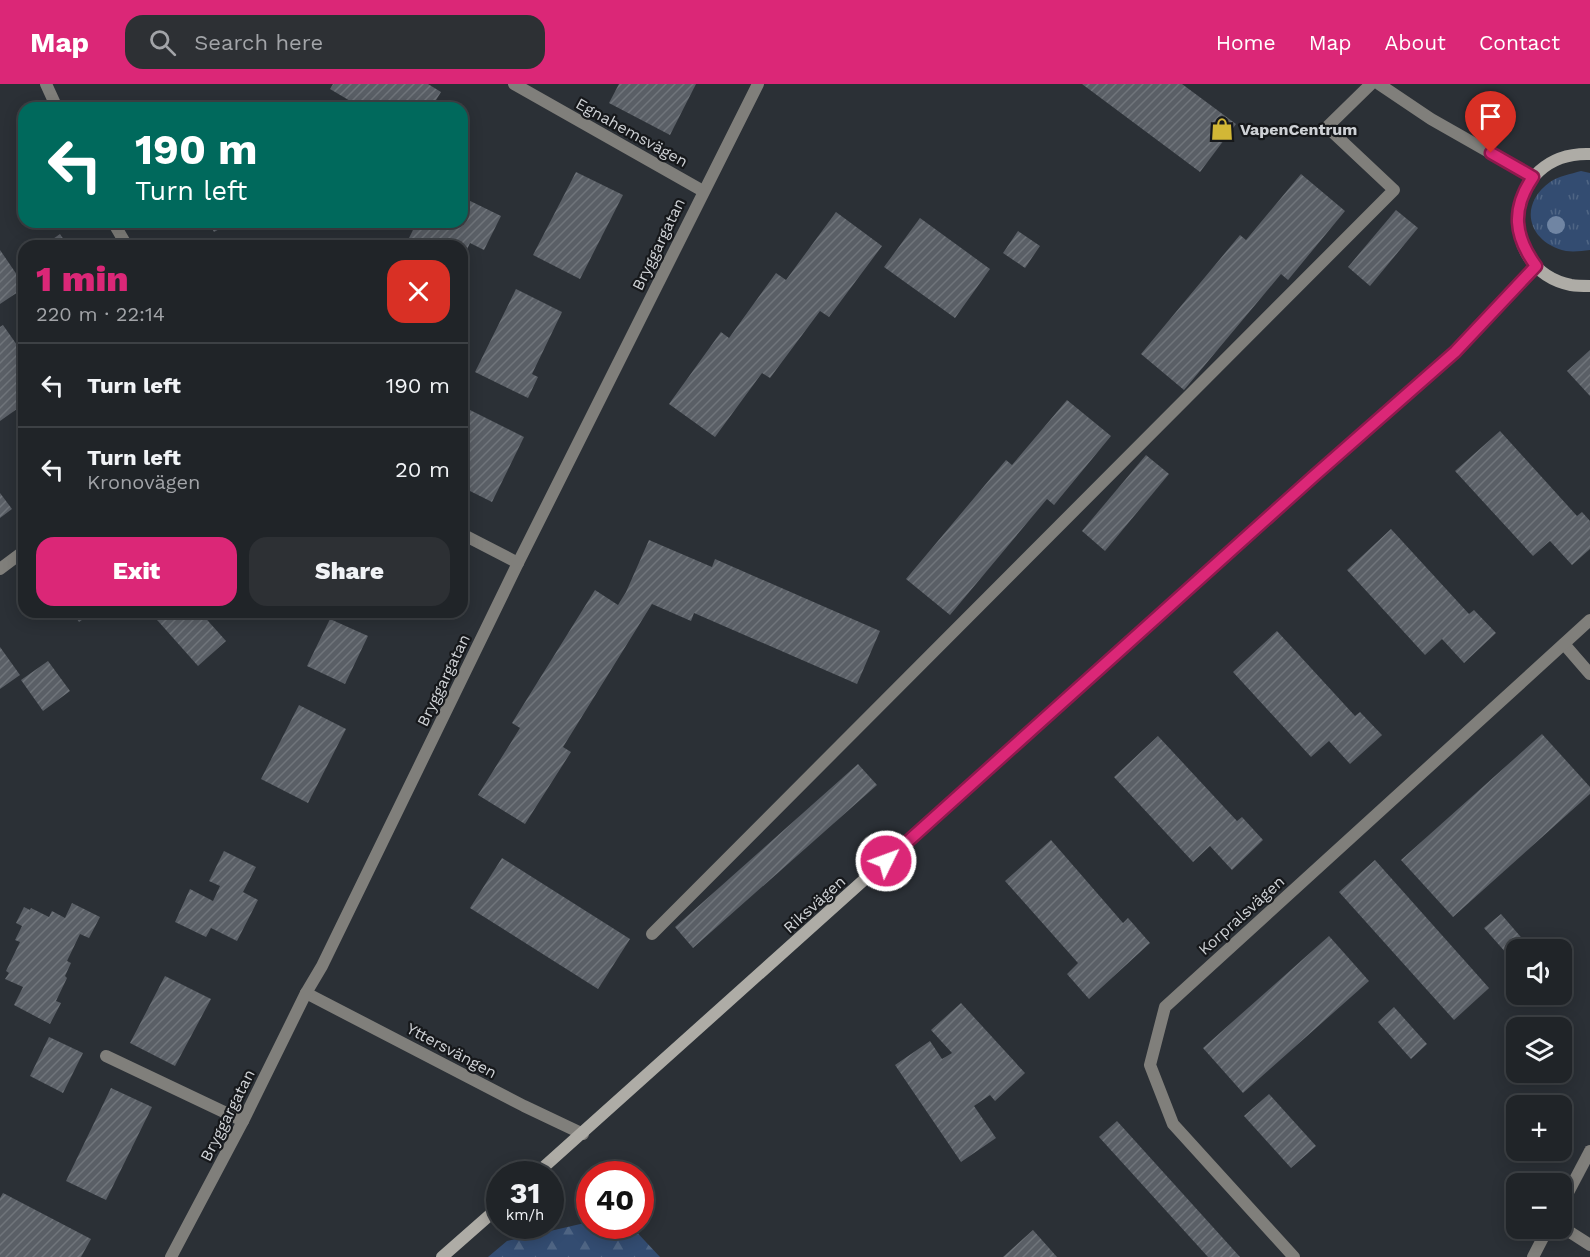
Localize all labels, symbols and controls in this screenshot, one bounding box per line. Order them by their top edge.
search box [125,15,545,69]
text: Map [30,26,89,59]
icon: search [146,26,179,59]
text: Search here [194,30,323,55]
text: Home [1216,30,1276,55]
text: Map [1309,30,1352,55]
text: About [1385,30,1446,55]
text: Contact [1479,30,1560,55]
pin [1465,91,1516,153]
street label: Egnahemsvägen [572,94,691,171]
icon: arrive [1474,100,1507,133]
shop icon: VapenCentrum [1209,116,1235,142]
place label: VapenCentrum [1240,120,1357,139]
text: 190 m [135,125,258,174]
icon: left [36,126,114,204]
text: Turn left [135,175,247,207]
street label: Bryggargatan [628,195,689,293]
text: 1 min [36,258,129,300]
button: close [387,260,450,323]
text: 220 m · 22:14 [36,302,165,326]
icon: left [36,369,69,402]
text: Turn left [87,373,181,398]
text: 190 m [386,373,450,398]
text: Turn left [87,445,181,470]
icon: left [36,453,69,486]
text: 20 m [395,457,450,482]
text: Kronovägen [87,470,200,494]
button: Exit [36,537,237,606]
button: Share [249,537,450,606]
street label: Bryggargatan [413,631,474,729]
position arrow [854,829,918,893]
street label: Riksvägen [779,872,849,937]
street label: Korpralsvägen [1194,872,1288,959]
map controls [1506,939,1572,1239]
button: sound [1506,939,1572,1005]
button: layers [1506,1017,1572,1083]
street label: Yttersvängen [403,1019,500,1082]
street label: Bryggargatan [196,1066,259,1164]
button: + [1506,1095,1572,1161]
speed limit sign: 40 [576,1161,654,1239]
button: − [1506,1173,1572,1239]
text: 31 [510,1175,540,1210]
text: km/h [506,1206,544,1224]

